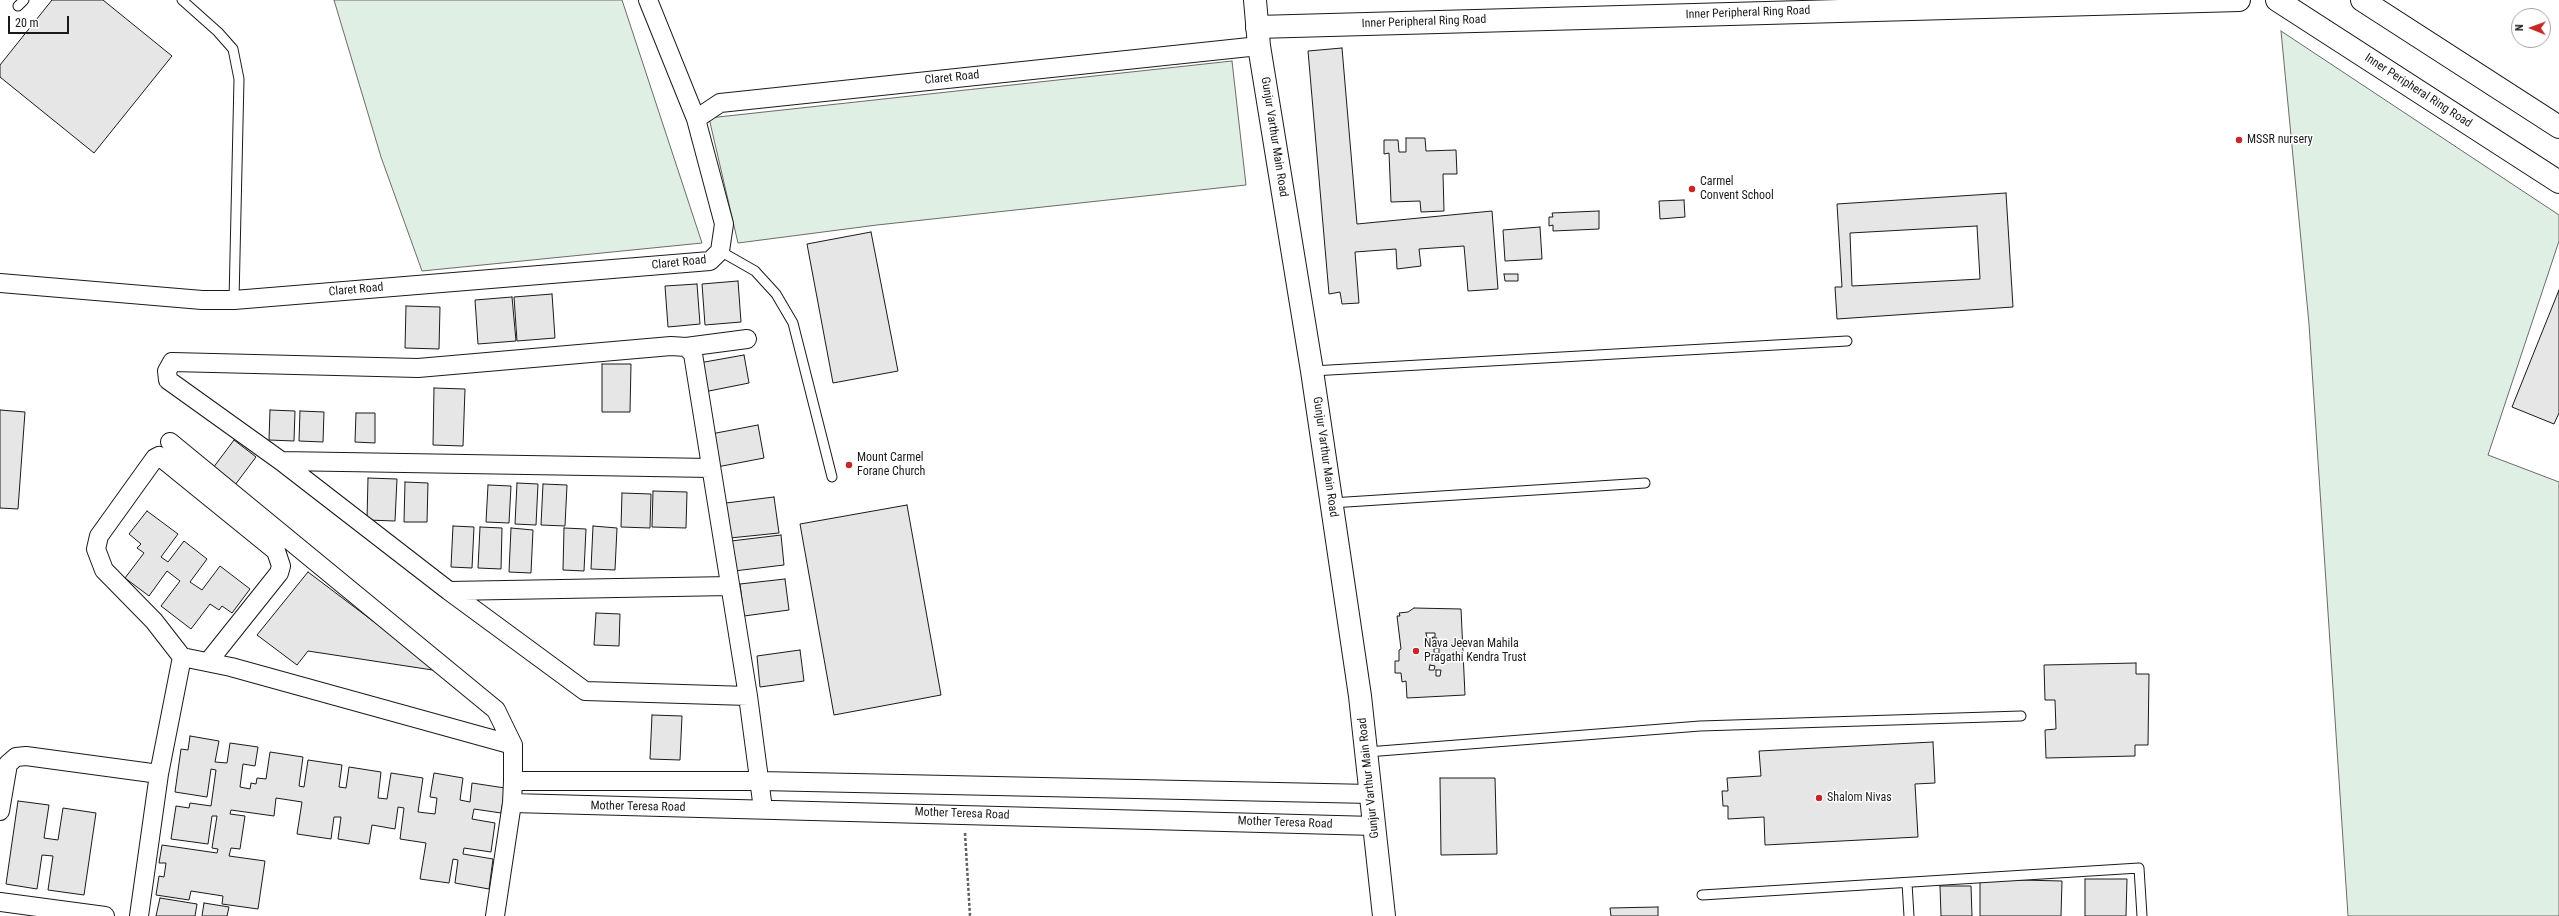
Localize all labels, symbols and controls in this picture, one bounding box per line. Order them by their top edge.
street label: Inner Peripheral Ring Road [1685,4,1811,22]
scale bar [10,8,71,34]
north arrow [2511,8,2551,48]
street label: Inner Peripheral Ring Road [1361,13,1487,31]
text: 20 m [15,16,39,30]
text: N [2513,24,2526,31]
street label: Inner Peripheral Ring Road [2362,51,2474,131]
street label: Claret Road [924,68,980,88]
street label: Gunjur Varthur Main Road [1257,76,1291,198]
place label: MSSR nursery [2247,133,2313,147]
marker: MSSR nursery [2234,135,2244,145]
place label: Carmel Convent School [1700,175,1774,203]
marker: Carmel Convent School [1687,184,1697,194]
street label: Claret Road [651,253,707,273]
street label: Claret Road [328,280,384,300]
street label: Gunjur Varthur Main Road [1309,396,1341,518]
place label: Mount Carmel Forane Church [857,451,925,479]
marker: Mount Carmel Forane Church [844,460,854,470]
place label: Nava Jeevan Mahila Pragathi Kendra Trust [1424,637,1526,665]
marker: Nava Jeevan Mahila Pragathi Kendra Trust [1411,646,1421,656]
street label: Gunjur Varthur Main Road [1355,717,1383,839]
place label: Shalom Nivas [1827,791,1892,805]
marker: Shalom Nivas [1814,793,1824,803]
street label: Mother Teresa Road [590,799,686,815]
street label: Mother Teresa Road [914,805,1010,823]
street label: Mother Teresa Road [1237,814,1333,832]

